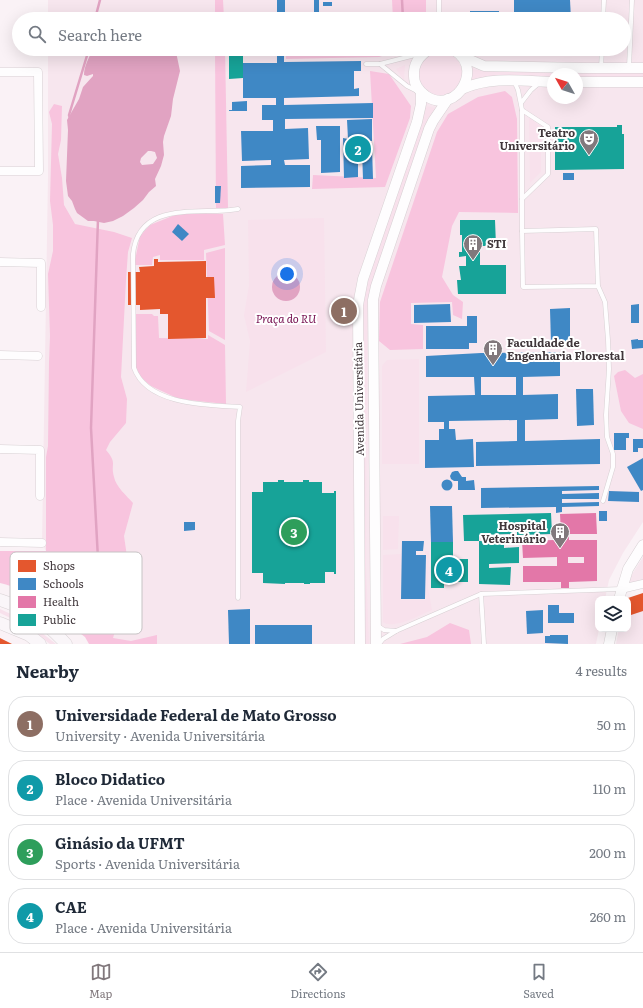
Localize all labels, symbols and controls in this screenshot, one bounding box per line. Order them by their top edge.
search box [12,12,631,56]
icon: search [26,23,48,45]
text: Search here [58,23,142,46]
north arrow [547,68,583,104]
place label: Teatro Universitário [500,124,575,153]
theatre icon: Teatro Universitário [578,128,600,156]
pin: 2 [345,134,371,164]
building icon: STI [462,233,484,261]
place label: STI [487,235,507,251]
your location [277,264,297,284]
pin: 1 [331,296,357,326]
park label: Praça do RU [256,310,316,326]
place label: Faculdade de Engenharia Florestal [507,334,624,363]
building icon: Faculdade de Engenharia Florestal [482,338,504,366]
street label: Avenida Universitária [349,342,367,456]
pin: 3 [281,517,307,547]
place label: Hospital Veterinário [481,517,546,546]
building icon: Hospital Veterinário [549,521,571,549]
legend [10,552,142,634]
pin: 4 [436,555,462,585]
text: Shops [43,557,75,573]
text: Schools [43,575,84,591]
text: Health [43,593,79,609]
map controls [595,596,631,632]
button: layers [595,596,631,632]
text: Public [43,611,76,627]
text: Nearby [16,658,79,683]
text: 4 results [576,661,627,680]
text: Universidade Federal de Mato Grosso [55,703,337,726]
text: 1 [27,715,33,734]
text: 50 m [597,715,626,734]
text: University · Avenida Universitária [55,726,265,745]
text: Bloco Didatico [55,767,165,790]
text: 2 [27,779,33,798]
text: 110 m [593,779,626,798]
text: Place · Avenida Universitária [55,790,232,809]
text: Ginásio da UFMT [55,831,185,854]
text: 3 [26,843,34,862]
text: 200 m [589,843,626,862]
text: Sports · Avenida Universitária [55,854,240,873]
text: CAE [55,895,87,918]
text: 4 [26,907,34,926]
text: 260 m [590,907,626,926]
text: Place · Avenida Universitária [55,918,232,937]
tab: Map [89,961,112,1001]
tab: Directions [290,961,345,1001]
tab: Saved [523,961,554,1001]

